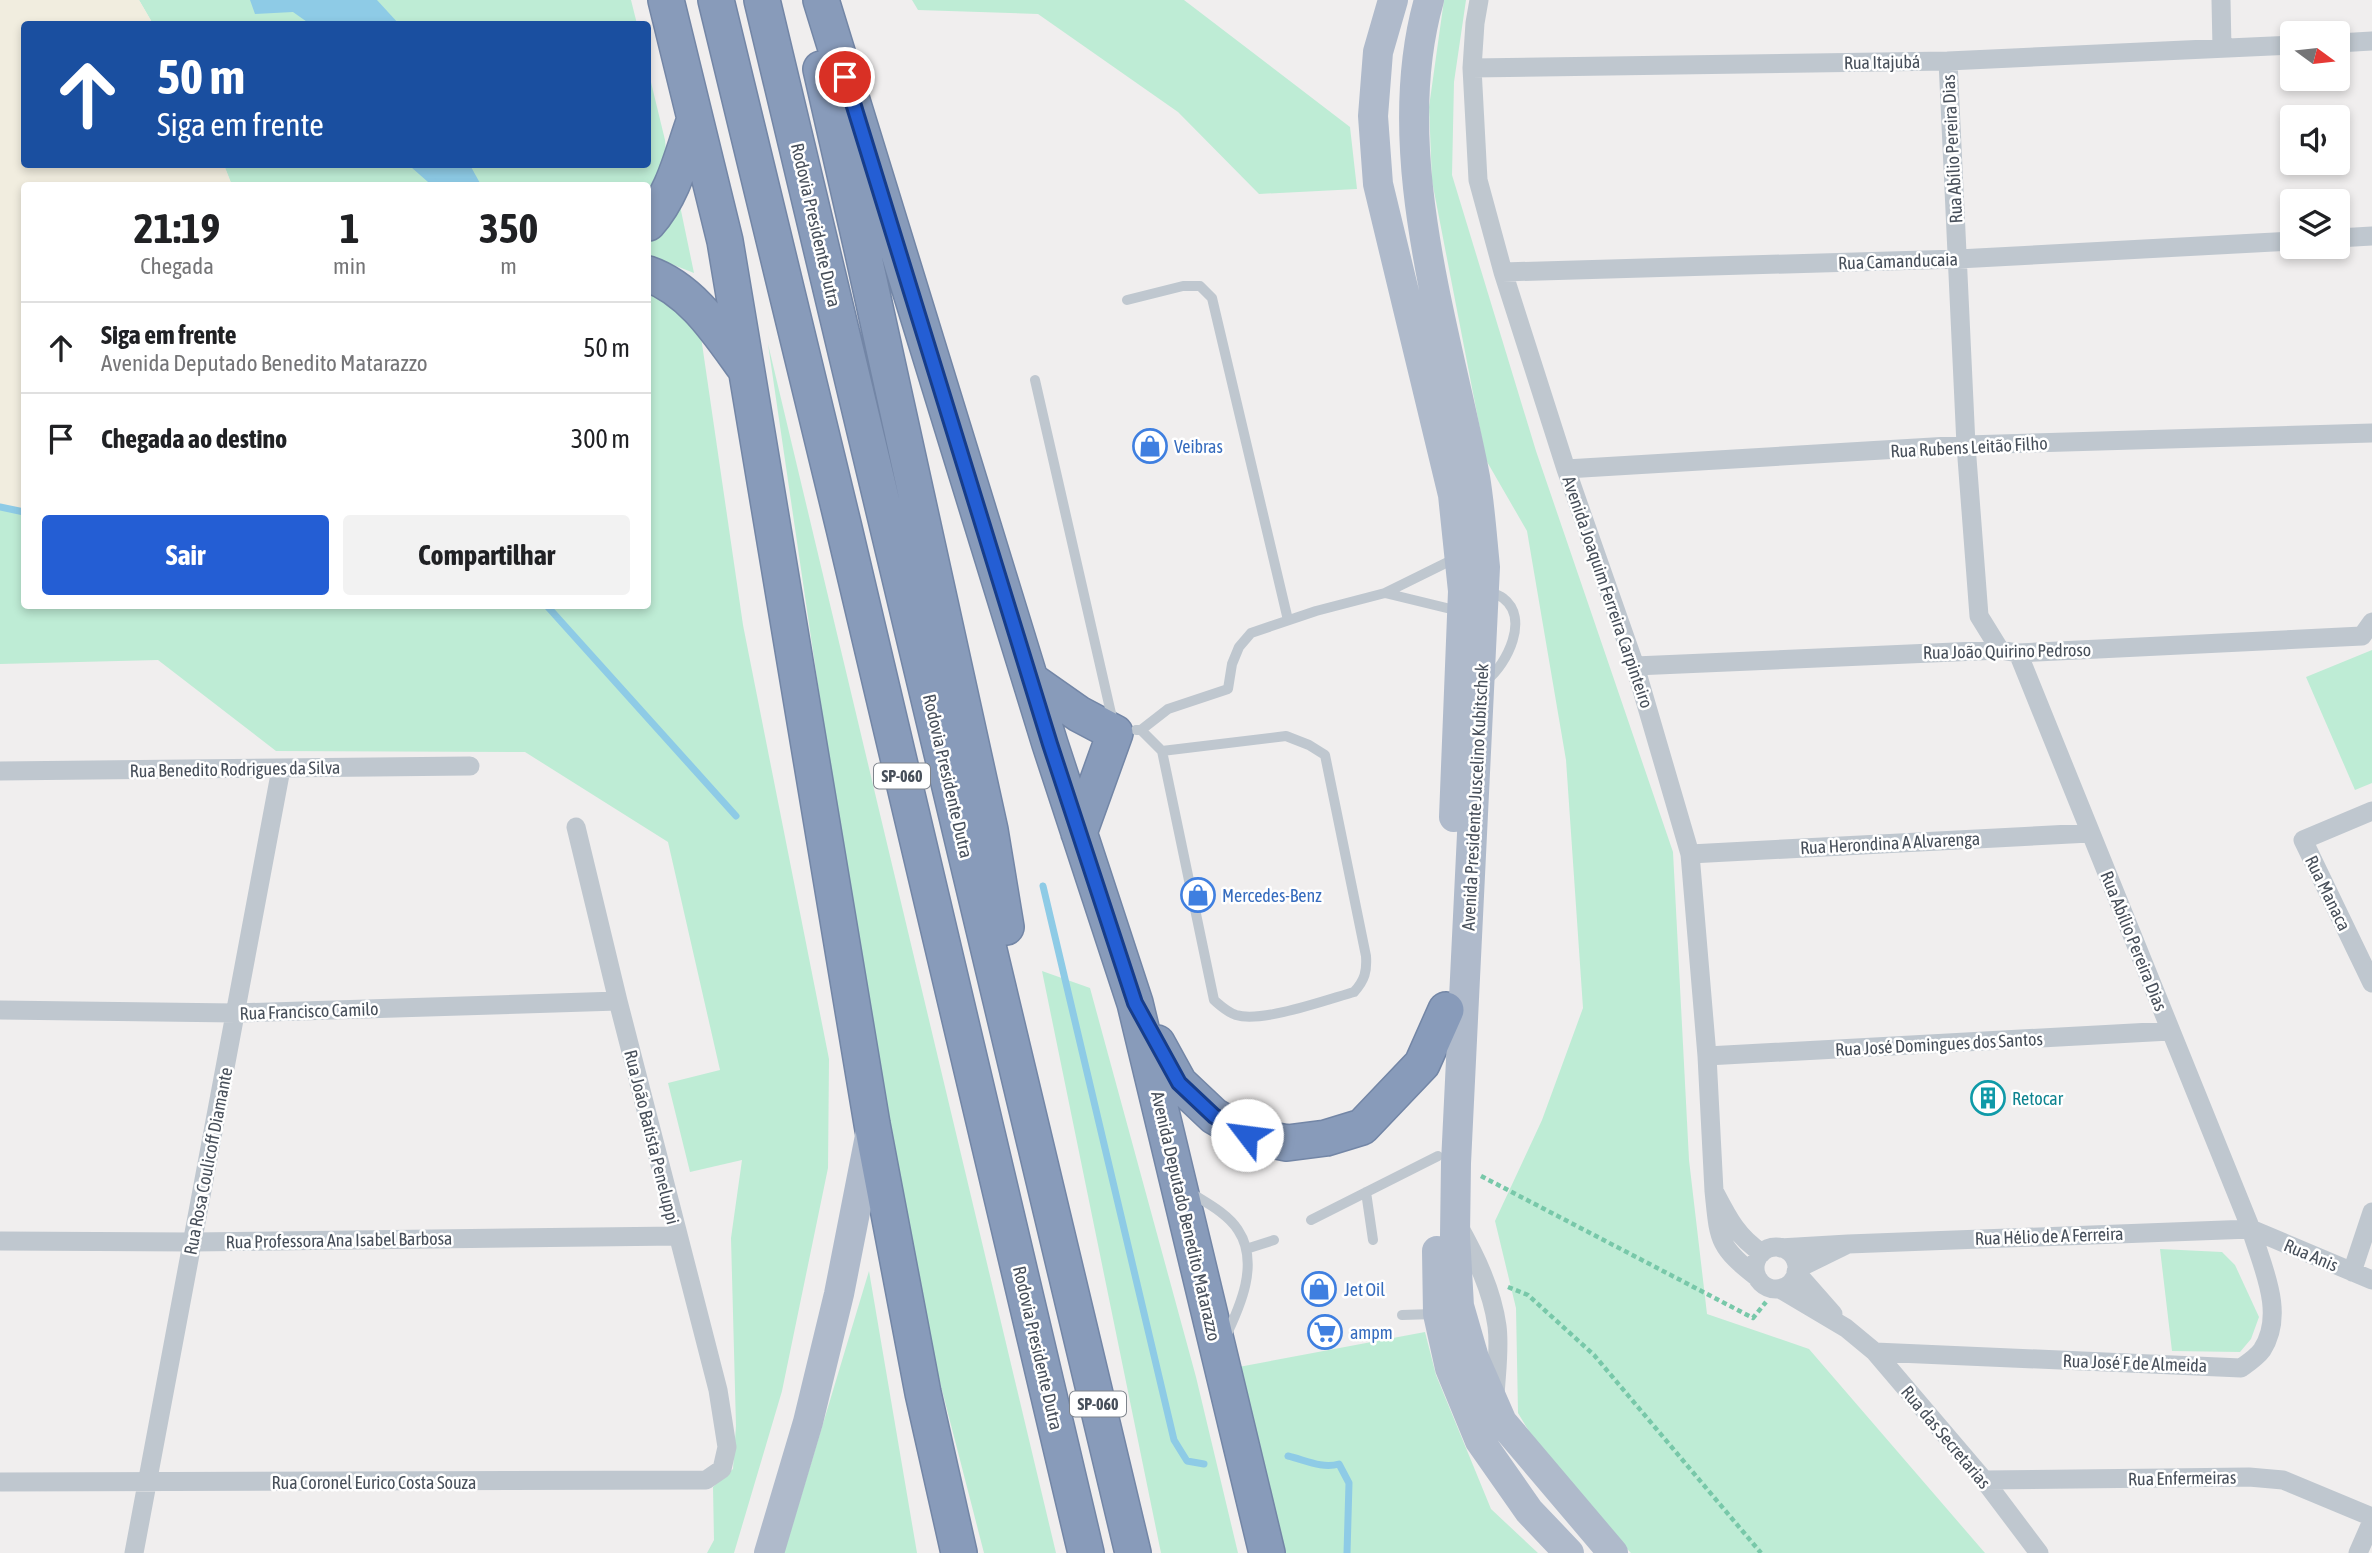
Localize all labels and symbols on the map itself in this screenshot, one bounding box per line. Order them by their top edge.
north arrow [2280,21,2350,91]
pin [815,47,875,107]
street label: Rua Itajubá [1844,51,1920,73]
street label: Rua Abílio Pereira Dias [1938,74,1966,224]
street label: Rodovia Presidente Dutra [787,141,845,309]
street label: Rua Camanducaia [1838,248,1958,274]
shop icon: Veibras [1131,427,1169,465]
street label: Rua Rubens Leitão Filho [1890,432,2048,462]
place label: Veibras [1174,436,1223,457]
street label: Avenida Joaquim Ferreira Carpinteiro [1558,473,1658,711]
street label: Rua João Quirino Pedroso [1923,639,2091,663]
street label: Avenida Presidente Juscelino Kubitschek [1458,663,1492,931]
street label: Rodovia Presidente Dutra [919,692,977,860]
street label: Rua Benedito Rodrigues da Silva [129,757,341,781]
road number: SP-060 [874,764,930,789]
street label: Rua Herondina A Alvarenga [1799,828,1981,858]
street label: Rua Manaca [2301,852,2355,934]
street label: Rua Abílio Pereira Dias [2096,868,2172,1014]
shop icon: Mercedes-Benz [1179,876,1217,914]
place label: Mercedes-Benz [1222,885,1322,906]
street label: Rua Francisco Camilo [239,998,379,1024]
street label: Rua José Domingues dos Santos [1835,1028,2043,1060]
street label: Rua João Batista Peneluppi [620,1048,684,1226]
street label: Rua Rosa Coulicoff Diamante [180,1065,236,1257]
building icon: Retocar [1969,1079,2007,1117]
place label: Retocar [2012,1088,2064,1109]
street label: Avenida Deputado Benedito Matarazzo [1147,1089,1225,1343]
position arrow [1210,1098,1284,1172]
street label: Rua Hélio de A Ferreira [1974,1223,2124,1249]
street label: Rua Professora Ana Isabel Barbosa [225,1228,453,1252]
street label: Rua Anis [2281,1234,2341,1276]
street label: Rodovia Presidente Dutra [1009,1264,1067,1432]
shop icon: Jet Oil [1300,1270,1338,1308]
place label: Jet Oil [1344,1279,1385,1300]
supermarket icon: ampm [1306,1313,1344,1351]
place label: ampm [1350,1322,1393,1343]
street label: Rua José F de Almeida [2062,1350,2208,1376]
street label: Rua das Secretarias [1897,1381,1995,1493]
road number: SP-060 [1070,1392,1126,1416]
street label: Rua Enfermeiras [2128,1467,2236,1489]
street label: Rua Coronel Eurico Costa Souza [272,1472,476,1493]

